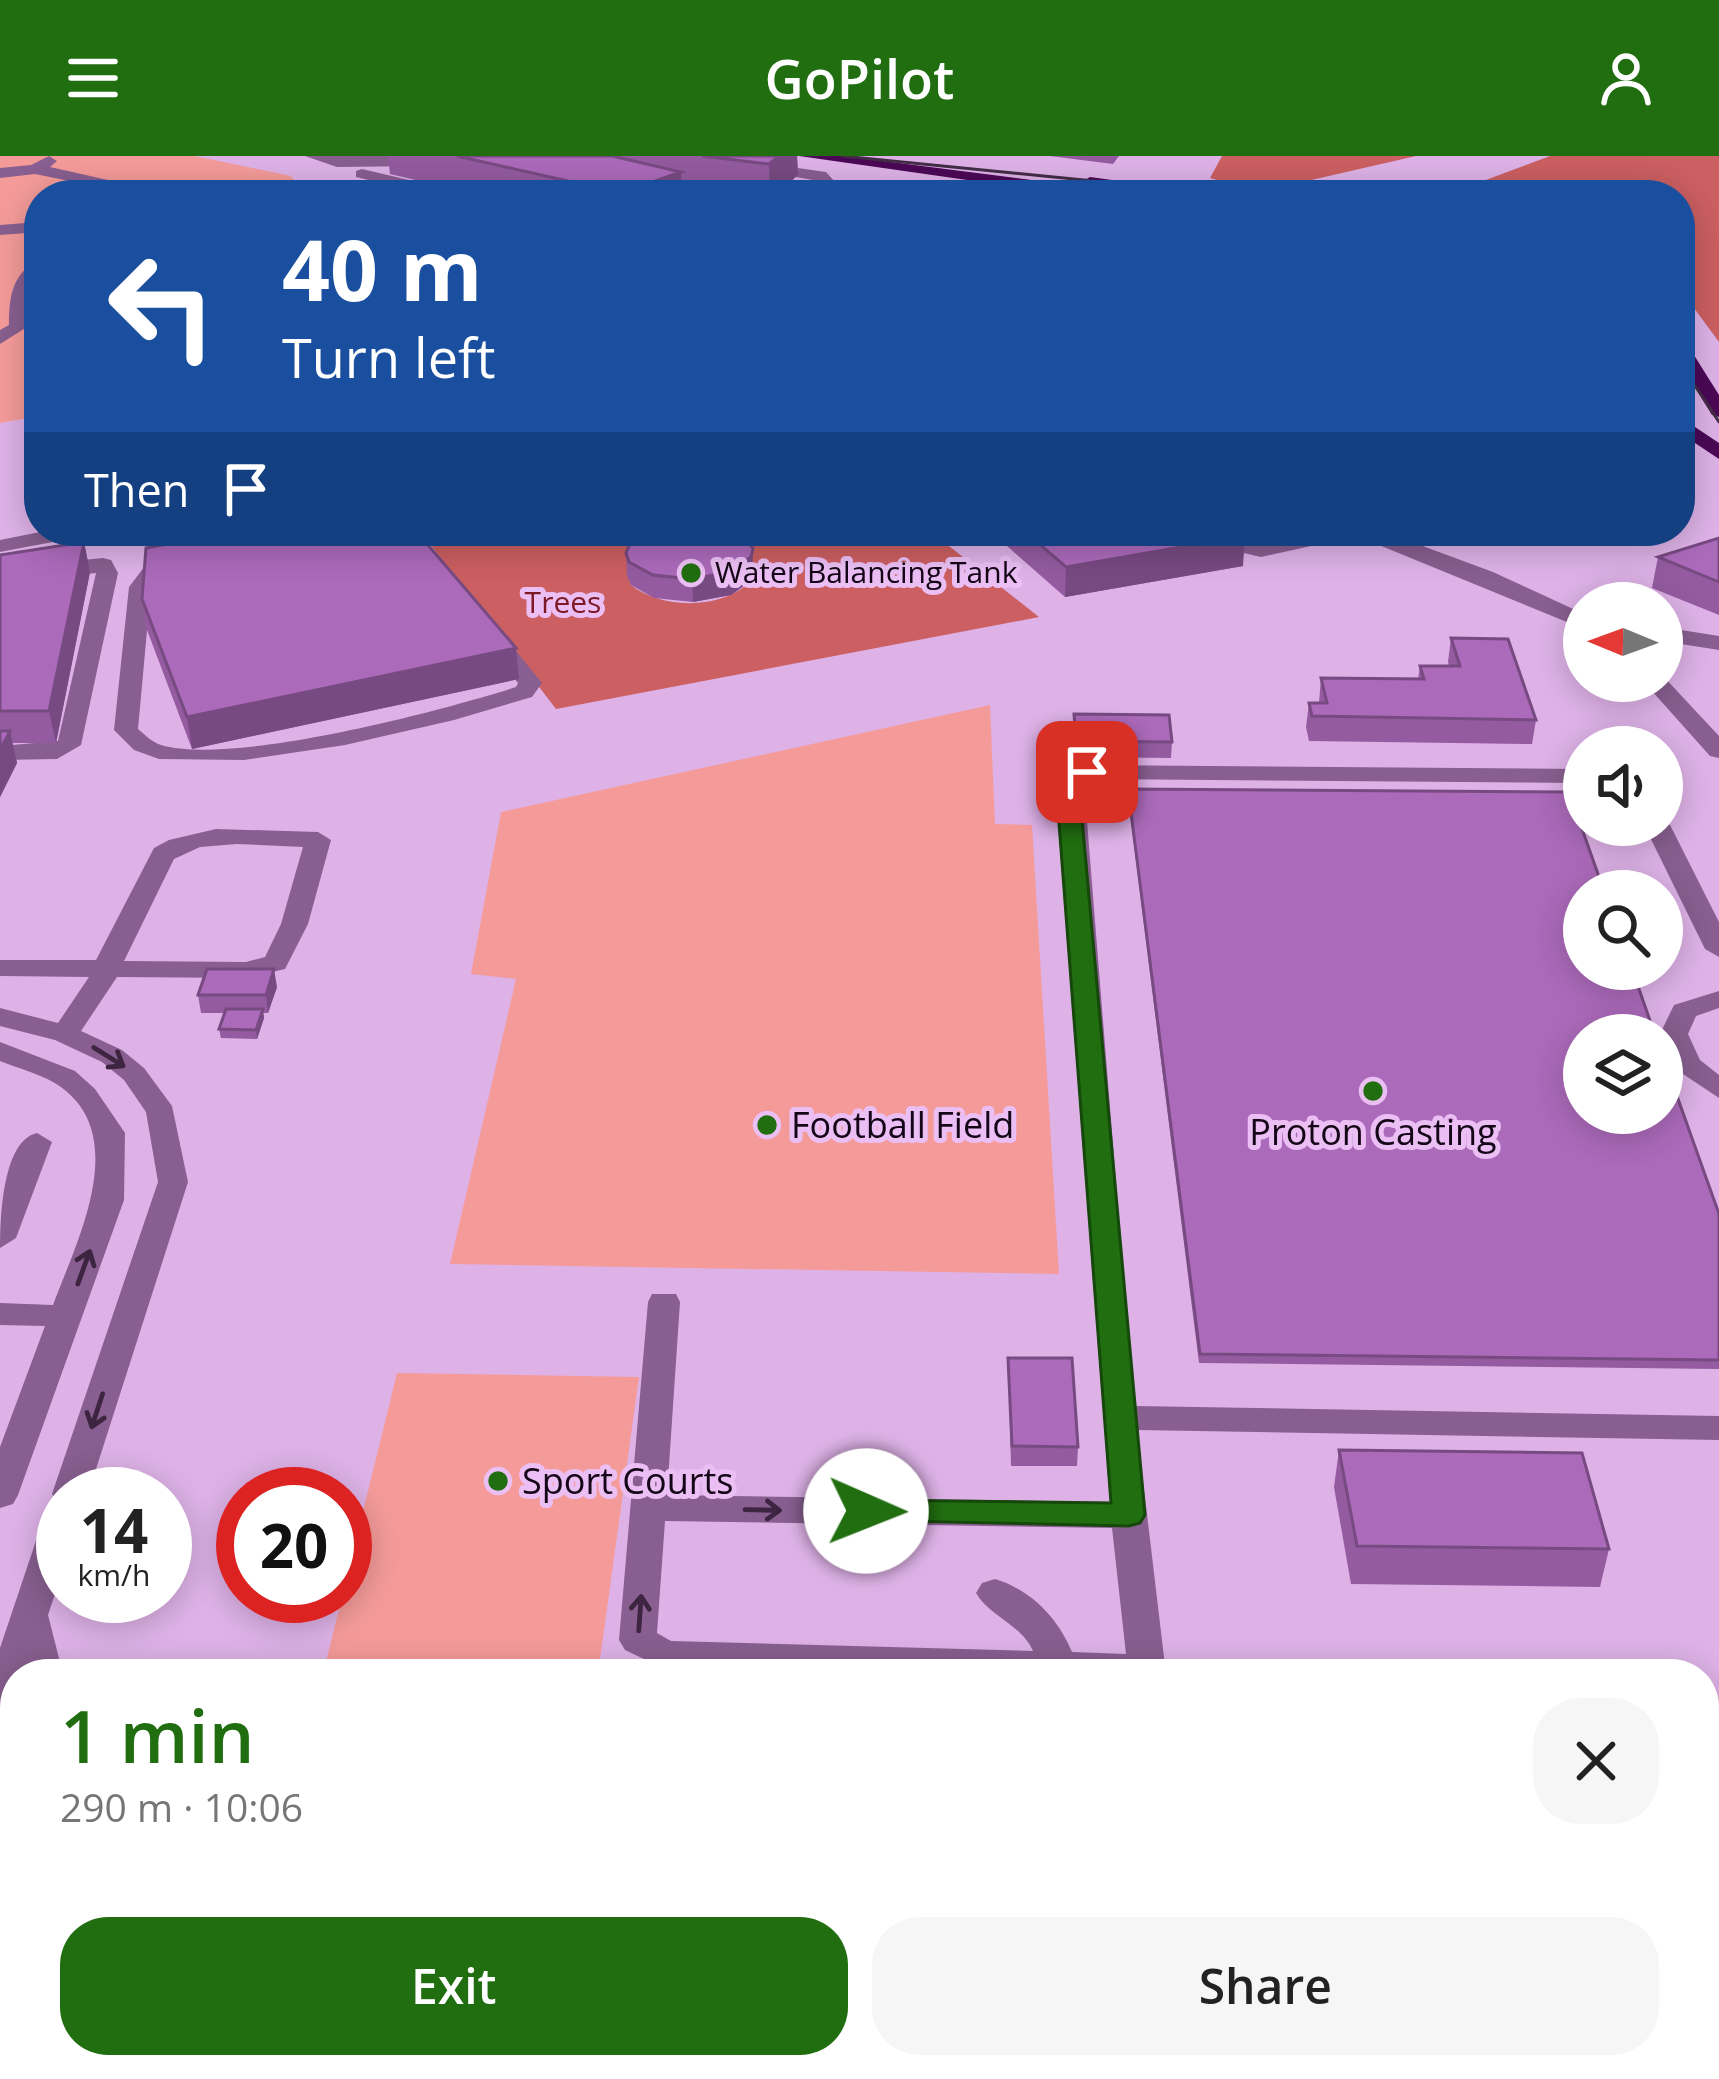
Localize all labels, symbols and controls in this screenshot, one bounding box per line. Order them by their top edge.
text: GoPilot [765,41,954,115]
icon: menu [60,45,126,111]
icon: person [1593,45,1659,111]
text: 40 m [282,211,482,326]
icon: left [84,228,240,384]
text: Turn left [282,320,495,394]
icon: arrive [213,456,279,522]
text: Then [84,459,189,520]
place label: Water Balancing Tank [715,551,1018,592]
marker: Water Balancing Tank [678,560,704,586]
park label: Trees [525,581,601,622]
north arrow [1563,582,1683,702]
map controls [1563,582,1683,1134]
pin [1036,721,1138,823]
button: sound [1563,726,1683,846]
icon: arrive [1054,739,1120,805]
button: search [1563,870,1683,990]
button: layers [1563,1014,1683,1134]
one-way arrow [91,1045,125,1069]
marker: Proton Casting [1360,1078,1386,1104]
place label: Football Field [791,1100,1014,1149]
place label: Proton Casting [1249,1107,1497,1156]
marker: Football Field [754,1112,780,1138]
one-way arrow [75,1249,96,1286]
one-way arrow [85,1391,107,1429]
position arrow [803,1448,929,1574]
place label: Sport Courts [522,1456,733,1505]
speed limit sign: 20 [216,1467,372,1623]
marker: Sport Courts [485,1468,511,1494]
text: 14 [80,1489,148,1571]
one-way arrow [743,1499,782,1521]
text: km/h [78,1554,150,1595]
one-way arrow [629,1594,652,1633]
text: 1 min [60,1686,254,1784]
button: close [1533,1698,1659,1824]
text: 290 m · 10:06 [60,1780,303,1833]
button: Exit [60,1917,848,2055]
button: Share [872,1917,1659,2055]

